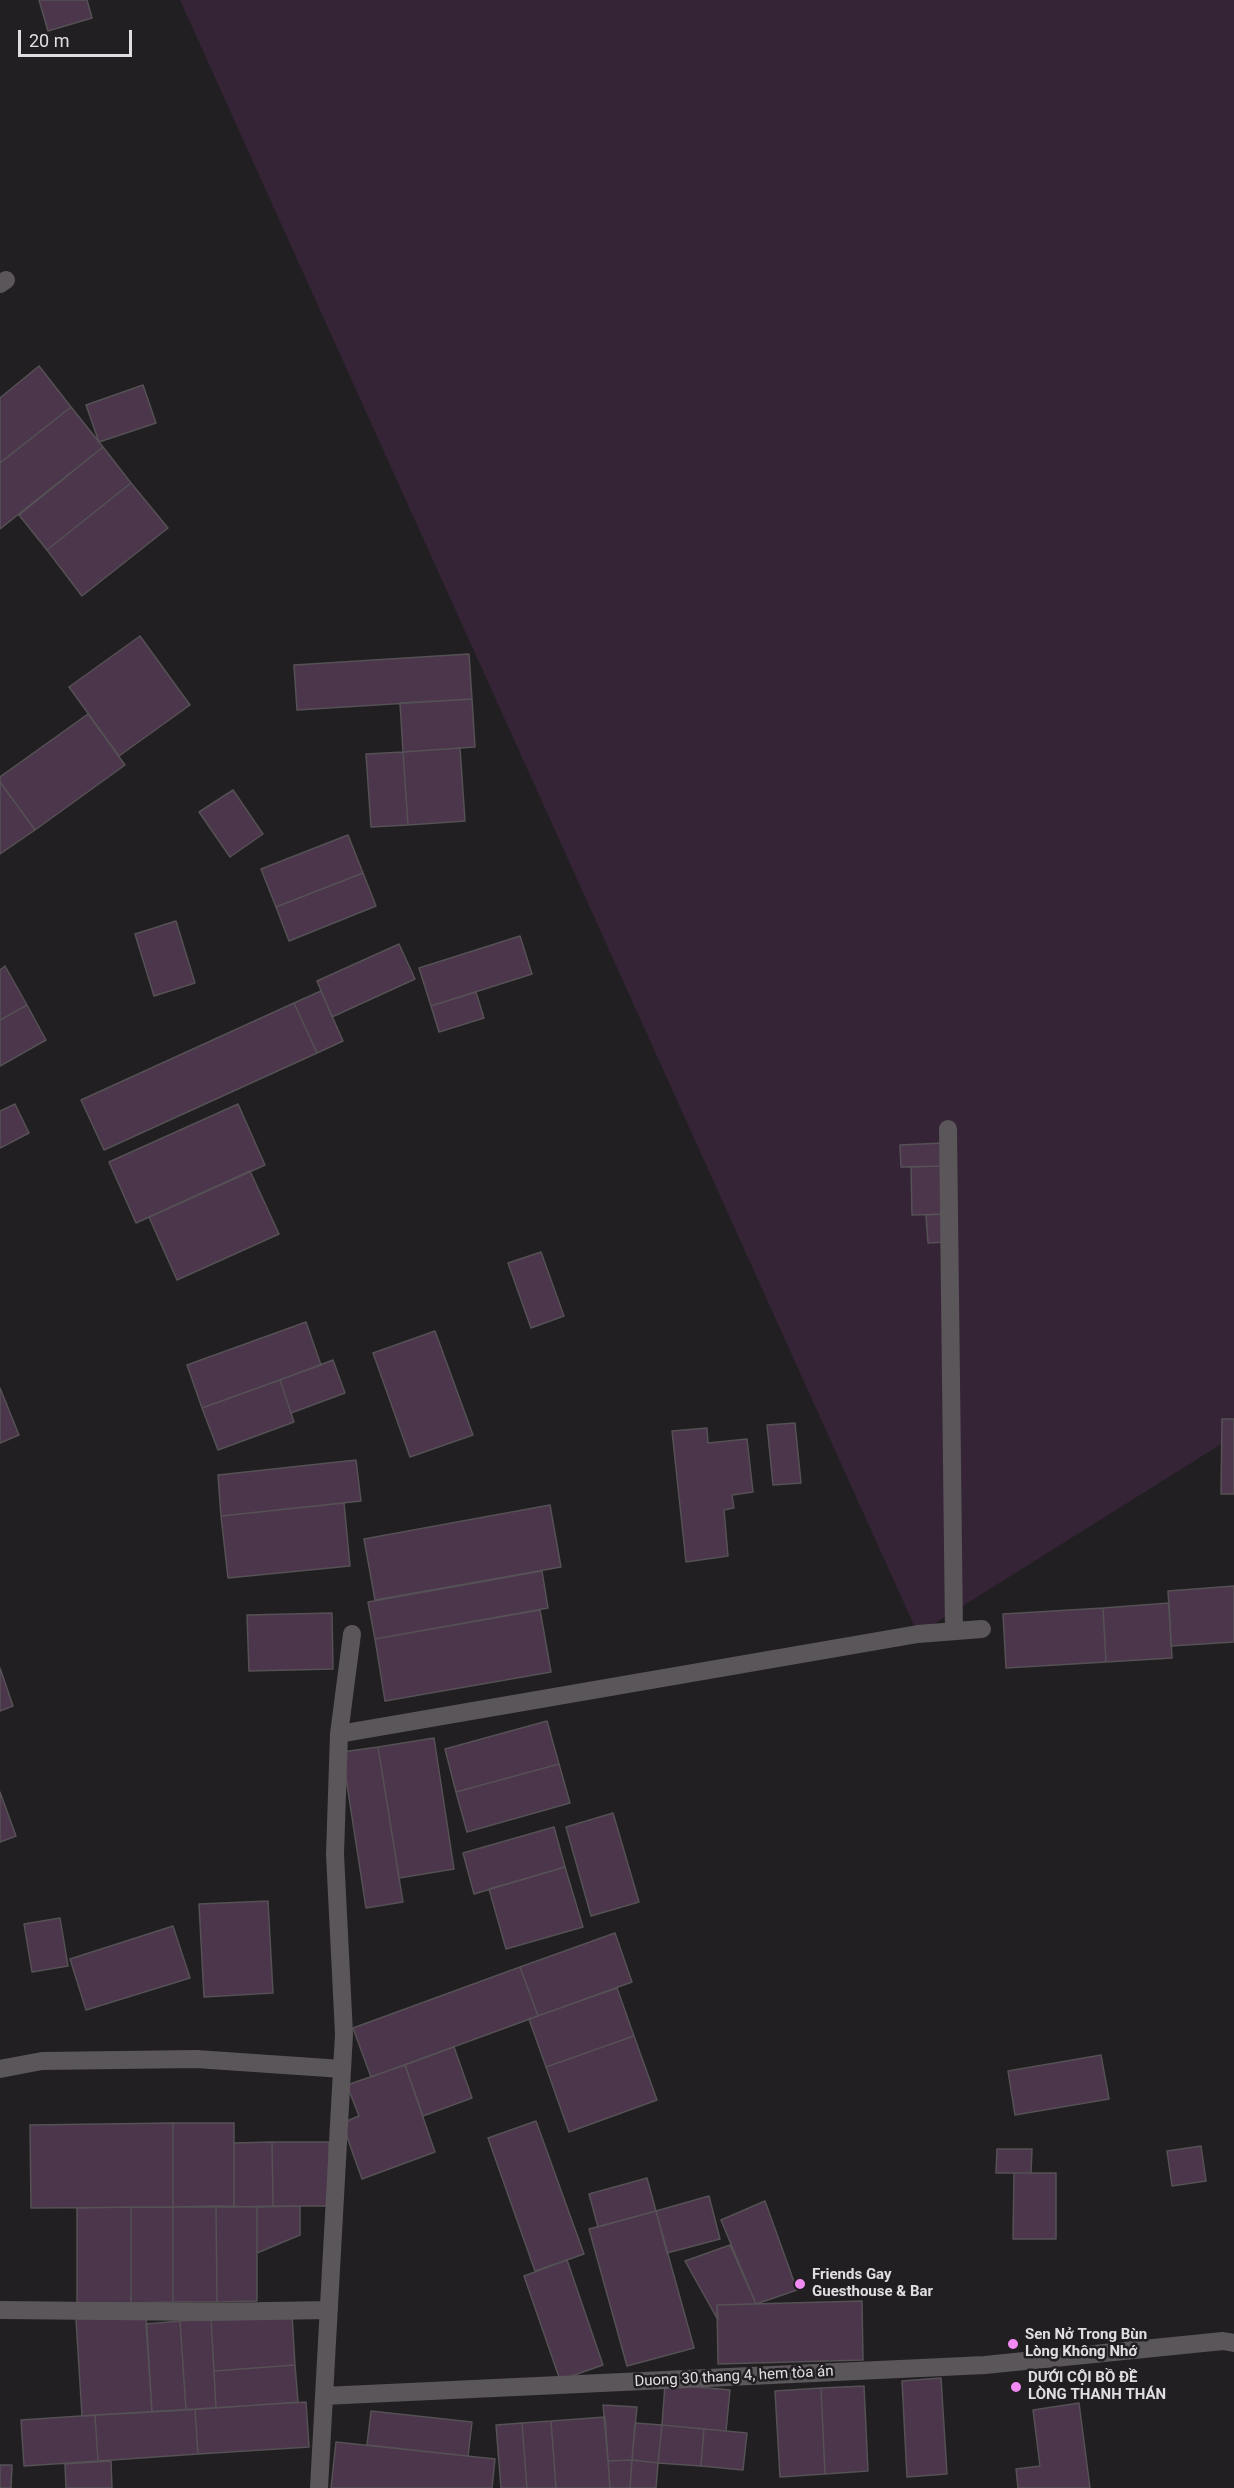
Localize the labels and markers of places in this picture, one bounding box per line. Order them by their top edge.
place label: Friends Gay Guesthouse & Bar [812,2266,933,2301]
marker: Friends Gay Guesthouse & Bar [793,2277,807,2291]
place label: Sen Nở Trong Bùn Lòng Không Nhớ [1025,2326,1147,2361]
marker: Sen Nở Trong Bùn Lòng Không Nhớ [1006,2337,1020,2351]
place label: DƯỚI CỘI BỒ ĐỀ LÒNG THANH THÁN [1028,2369,1166,2404]
marker: DƯỚI CỘI BỒ ĐỀ LÒNG THANH THÁN [1009,2380,1023,2394]

